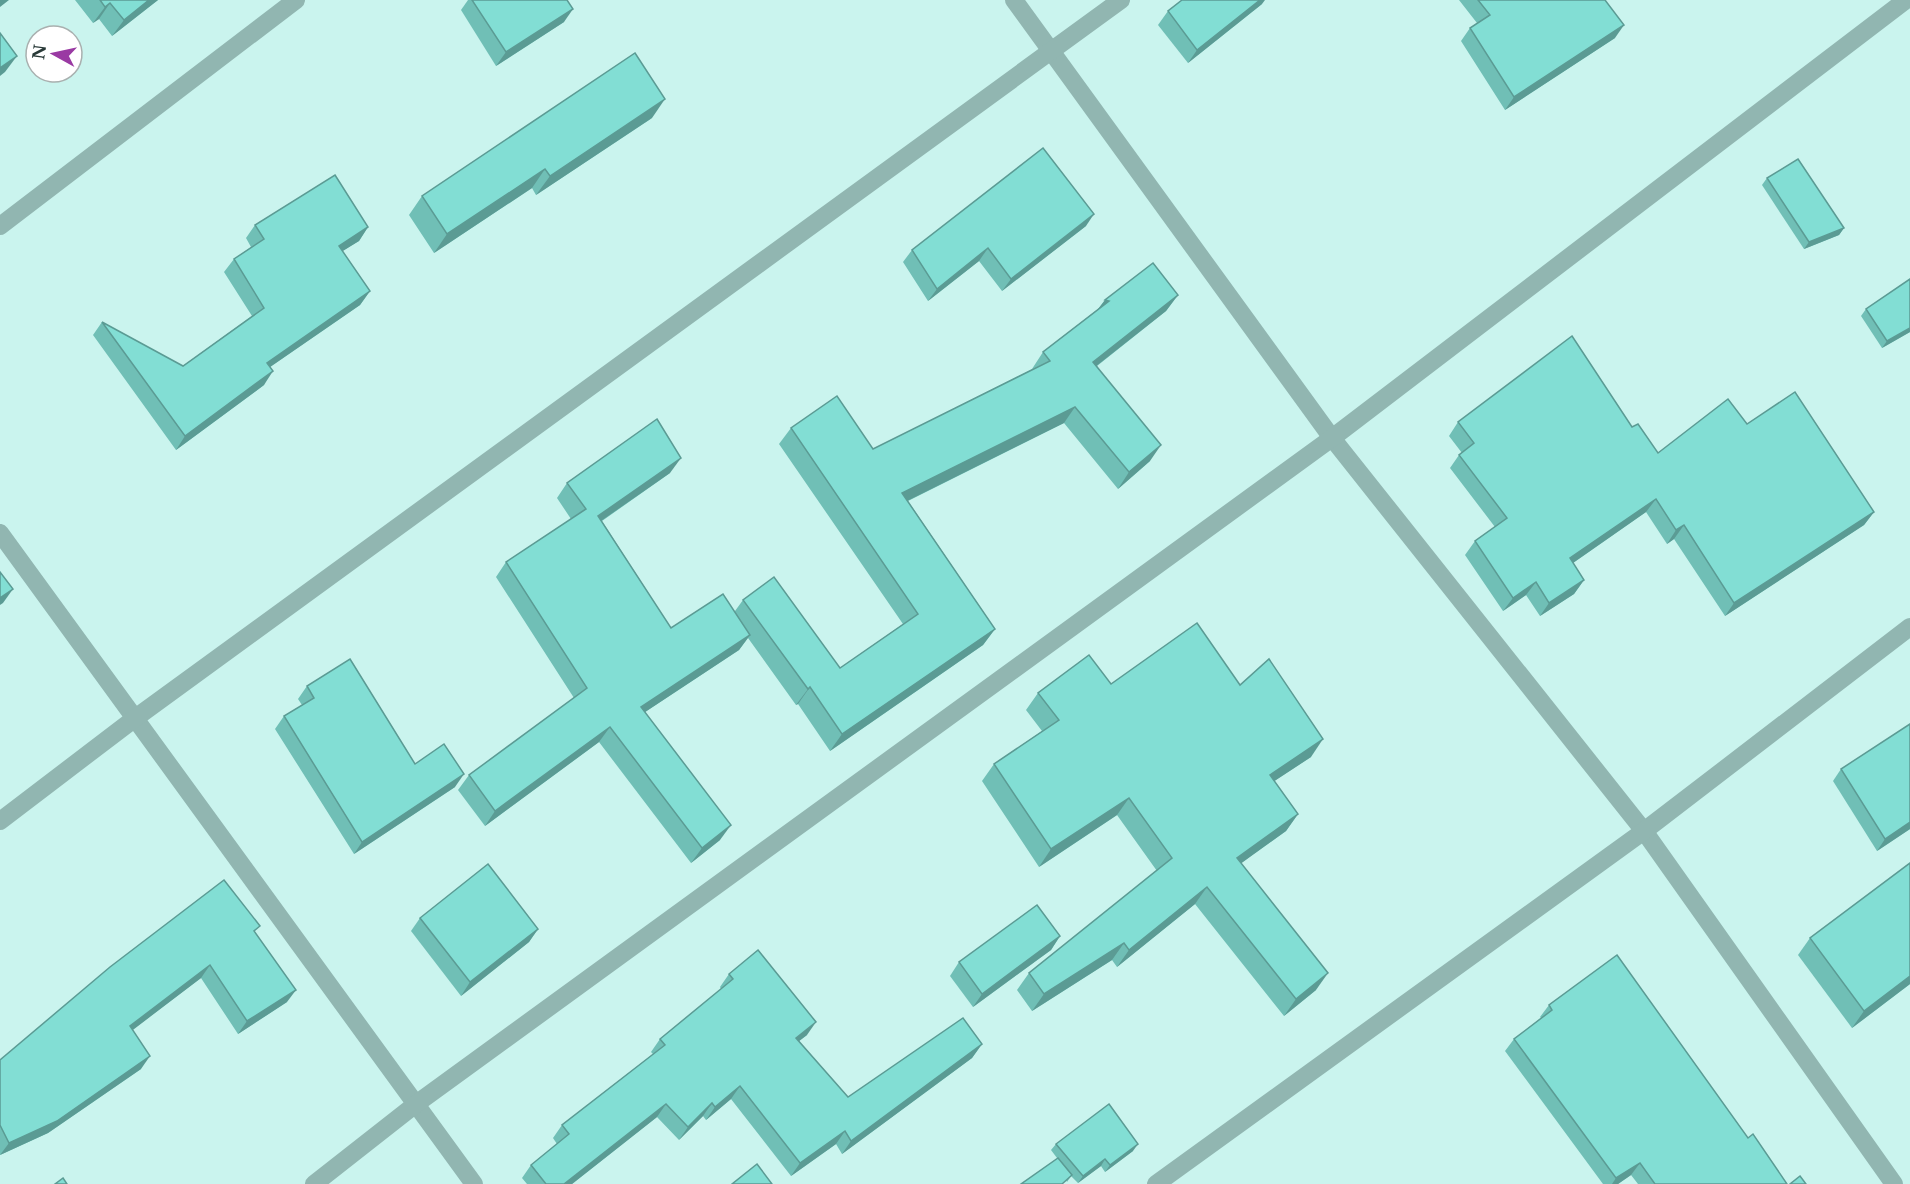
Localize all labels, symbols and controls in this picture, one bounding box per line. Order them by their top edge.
north arrow [24,24,84,84]
text: N [28,43,50,61]

